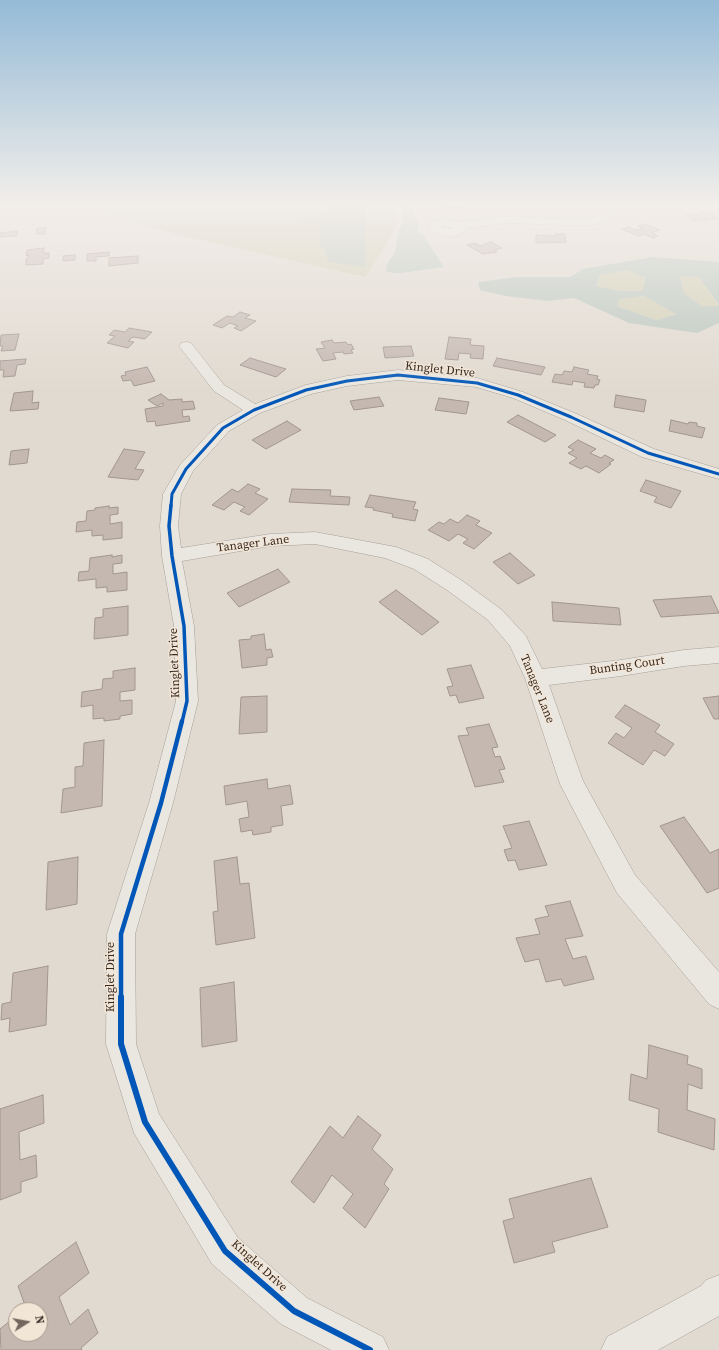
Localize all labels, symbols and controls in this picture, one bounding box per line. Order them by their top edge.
street label: Kinglet Drive [404,359,476,381]
street label: Tanager Lane [216,532,290,556]
street label: Kinglet Drive [167,628,183,698]
street label: Tanager Lane [517,653,557,725]
street label: Bunting Court [589,654,665,678]
street label: Kinglet Drive [104,942,118,1012]
street label: Kinglet Drive [228,1237,290,1295]
north arrow [8,1302,48,1342]
text: N [31,1314,47,1325]

